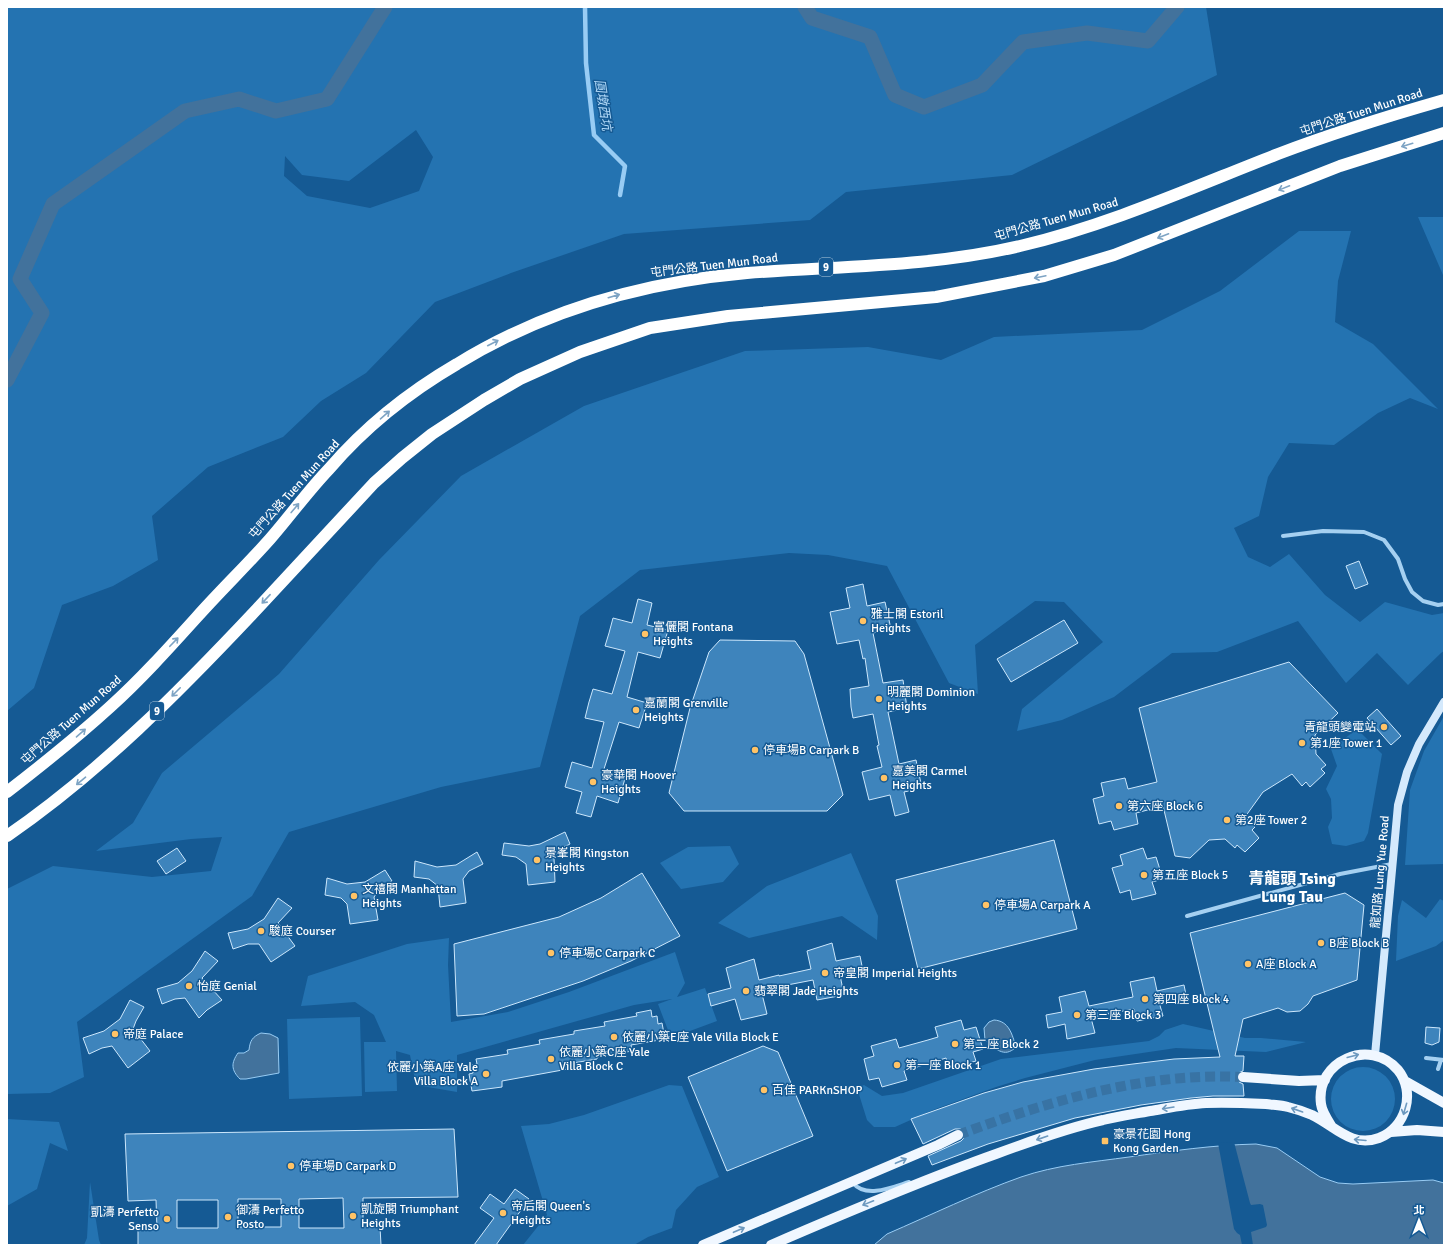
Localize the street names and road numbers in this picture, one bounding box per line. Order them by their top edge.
street label: 屯門公路 Tuen Mun Road [1298,86,1425,139]
street label: 屯門公路 Tuen Mun Road [992,195,1120,244]
street label: 屯門公路 Tuen Mun Road [649,250,779,281]
road number: 9 [819,258,833,276]
street label: 屯門公路 Tuen Mun Road [246,437,343,542]
street label: 屯門公路 Tuen Mun Road [18,673,125,768]
road number: 9 [150,702,164,720]
street label: 龍如路 Lung Yue Road [1368,815,1393,929]

